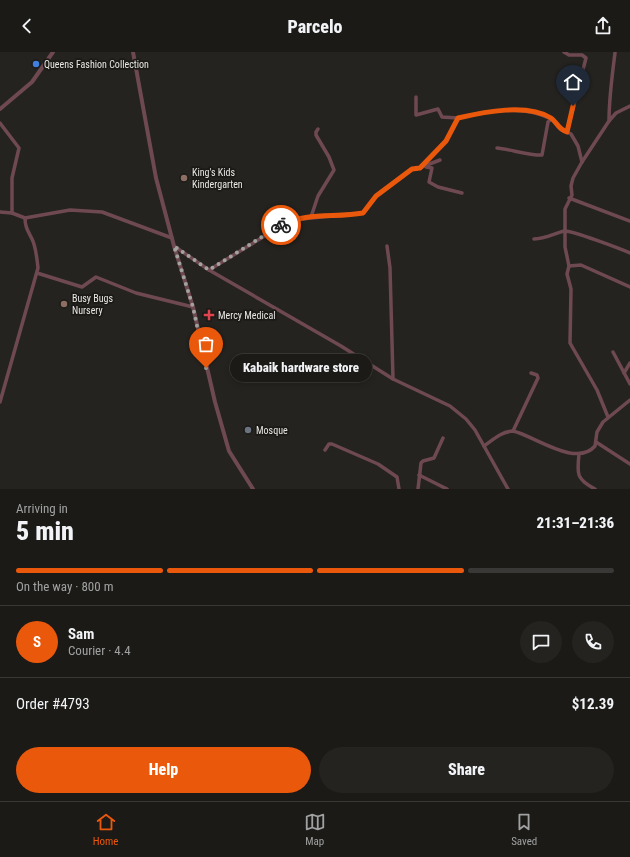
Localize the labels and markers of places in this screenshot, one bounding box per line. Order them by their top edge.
marker: Queens Fashion Collection [31,59,41,69]
place label: Queens Fashion Collection [44,59,149,70]
pin [556,65,590,106]
place label: King's Kids Kindergarten [192,167,243,190]
marker: King's Kids Kindergarten [179,173,189,183]
place label: Busy Bugs Nursery [72,293,114,316]
marker: Busy Bugs Nursery [59,299,69,309]
marker: Mercy Medical [203,309,215,321]
place label: Mercy Medical [218,310,275,321]
pin [189,327,223,368]
callout: Kabaik hardware store [230,354,372,382]
marker: Mosque [243,425,253,435]
place label: Mosque [256,425,288,436]

